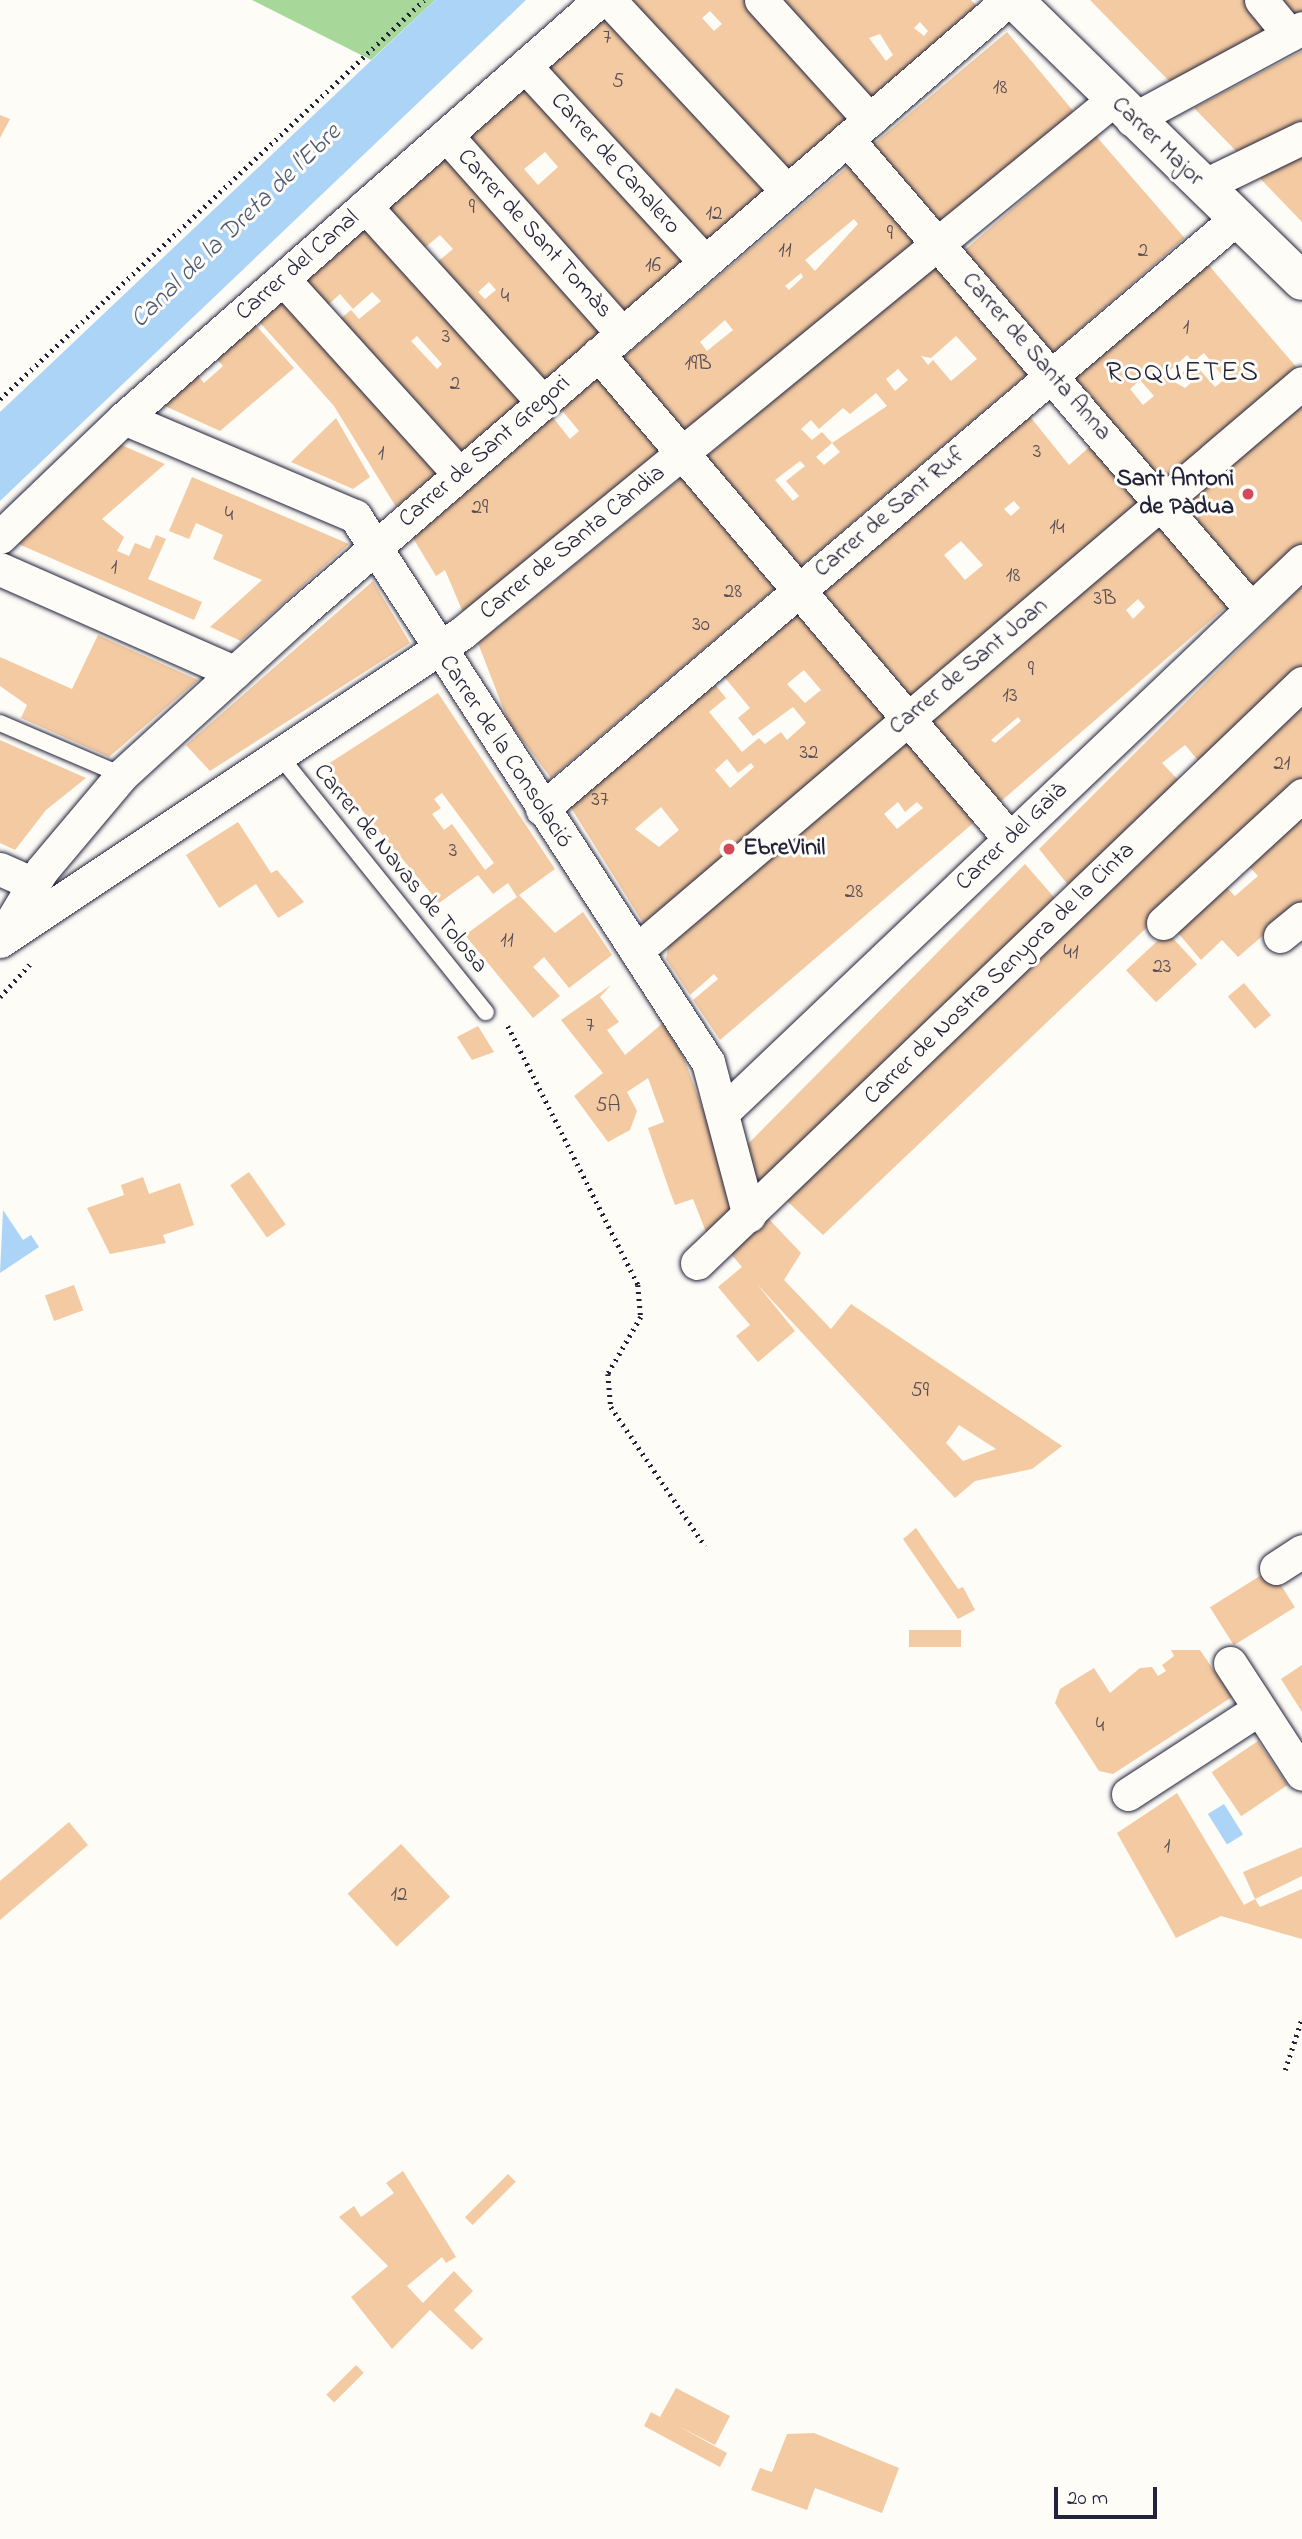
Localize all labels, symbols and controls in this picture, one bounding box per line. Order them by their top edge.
house number: 7 [603,25,611,51]
house number: 5 [612,69,624,95]
house number: 18 [993,75,1007,101]
street label: Carrer de Canalero [544,87,686,241]
street label: Carrer Major [1105,91,1209,193]
water label: Canal de la Dreta de l'Ebre [125,118,349,336]
street label: Carrer de Sant Tomàs [450,143,618,325]
house number: 9 [469,195,475,221]
house number: 12 [705,201,723,227]
street label: Carrer del Canal [230,204,366,328]
house number: 9 [887,221,893,247]
house number: 11 [778,238,792,264]
house number: 2 [1138,238,1148,264]
house number: 16 [645,253,661,279]
street label: Carrer de Santa Anna [955,267,1117,447]
house number: 4 [501,284,509,310]
house number: 1 [1183,315,1189,341]
house number: 3 [442,324,450,350]
house number: 19B [684,351,712,377]
district label: ROQUETES [1107,357,1259,391]
street label: Carrer de Sant Gregori [393,370,577,534]
house number: 2 [450,371,460,397]
house number: 3 [1033,439,1041,465]
house number: 1 [378,441,384,467]
street label: Carrer de Sant Ruf [809,442,971,584]
street label: Carrer de Santa Càndia [474,459,672,627]
place label: Sant Antoni de Pàdua [1116,466,1234,522]
marker: Sant Antoni de Pàdua [1240,486,1256,502]
house number: 29 [472,495,488,521]
house number: 4 [225,502,233,528]
house number: 14 [1049,515,1065,541]
house number: 1 [111,555,117,581]
house number: 18 [1006,563,1020,589]
house number: 28 [724,579,742,605]
house number: 3B [1094,586,1116,612]
street label: Carrer de Sant Joan [884,592,1054,742]
house number: 30 [692,612,710,638]
street label: Carrer de la Consolació [432,650,578,854]
house number: 9 [1028,657,1034,683]
house number: 13 [1002,683,1018,709]
house number: 32 [799,740,819,766]
house number: 21 [1273,751,1291,777]
street label: Carrer de Navas de Tolosa [307,758,493,980]
street label: Carrer del Gaià [950,777,1074,897]
house number: 37 [591,787,609,813]
place label: EbreVinil [743,835,825,863]
street label: Carrer de Nostra Senyora de la Cinta [859,837,1141,1111]
house number: 3 [449,838,457,864]
marker: EbreVinil [721,841,737,857]
house number: 28 [845,879,863,905]
house number: 11 [500,928,514,954]
house number: 41 [1063,940,1079,966]
house number: 23 [1152,954,1172,980]
house number: 7 [586,1013,594,1039]
house number: 5A [596,1093,620,1119]
house number: 59 [911,1378,929,1404]
house number: 4 [1096,1713,1104,1739]
house number: 1 [1164,1834,1170,1860]
house number: 12 [390,1882,408,1908]
scale bar [1057,2472,1160,2516]
text: 20 m [1067,2484,1108,2514]

